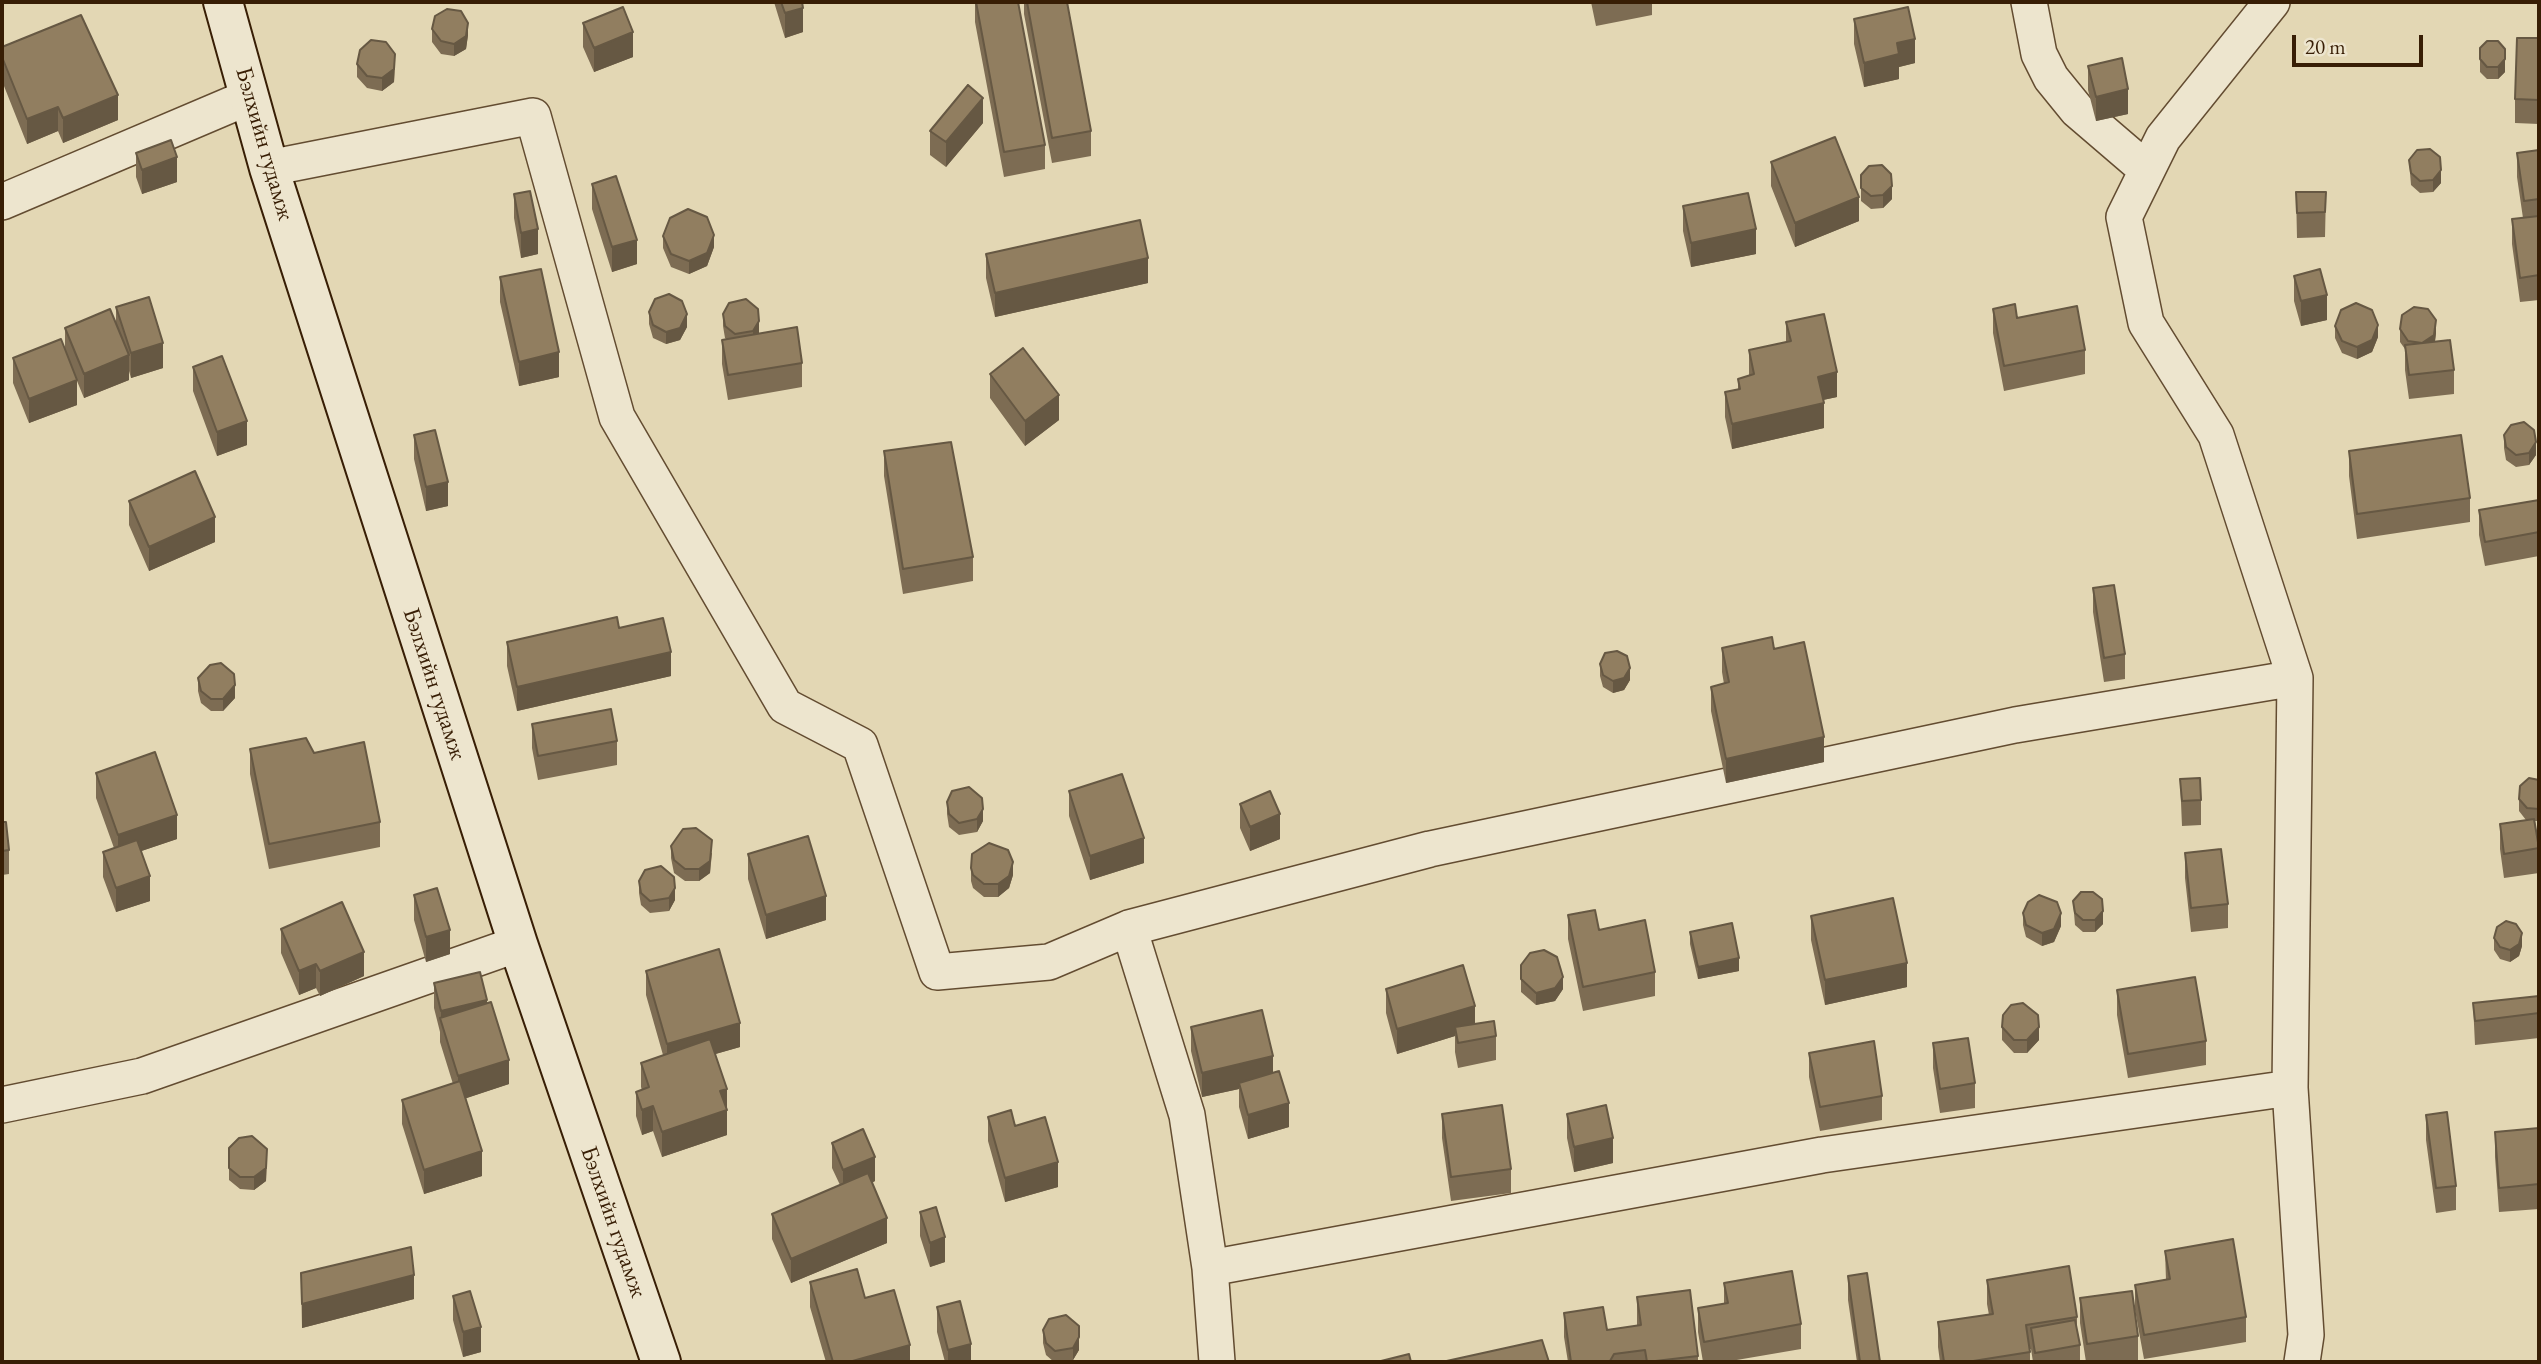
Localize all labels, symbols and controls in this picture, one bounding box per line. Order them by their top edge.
scale bar [2296,21,2427,65]
text: 20 m [2305,33,2346,60]
street label: Бэлхийн гудамж [228,64,300,224]
street label: Бэлхийн гудамж [396,604,472,764]
street label: Бэлхийн гудамж [574,1142,652,1302]

